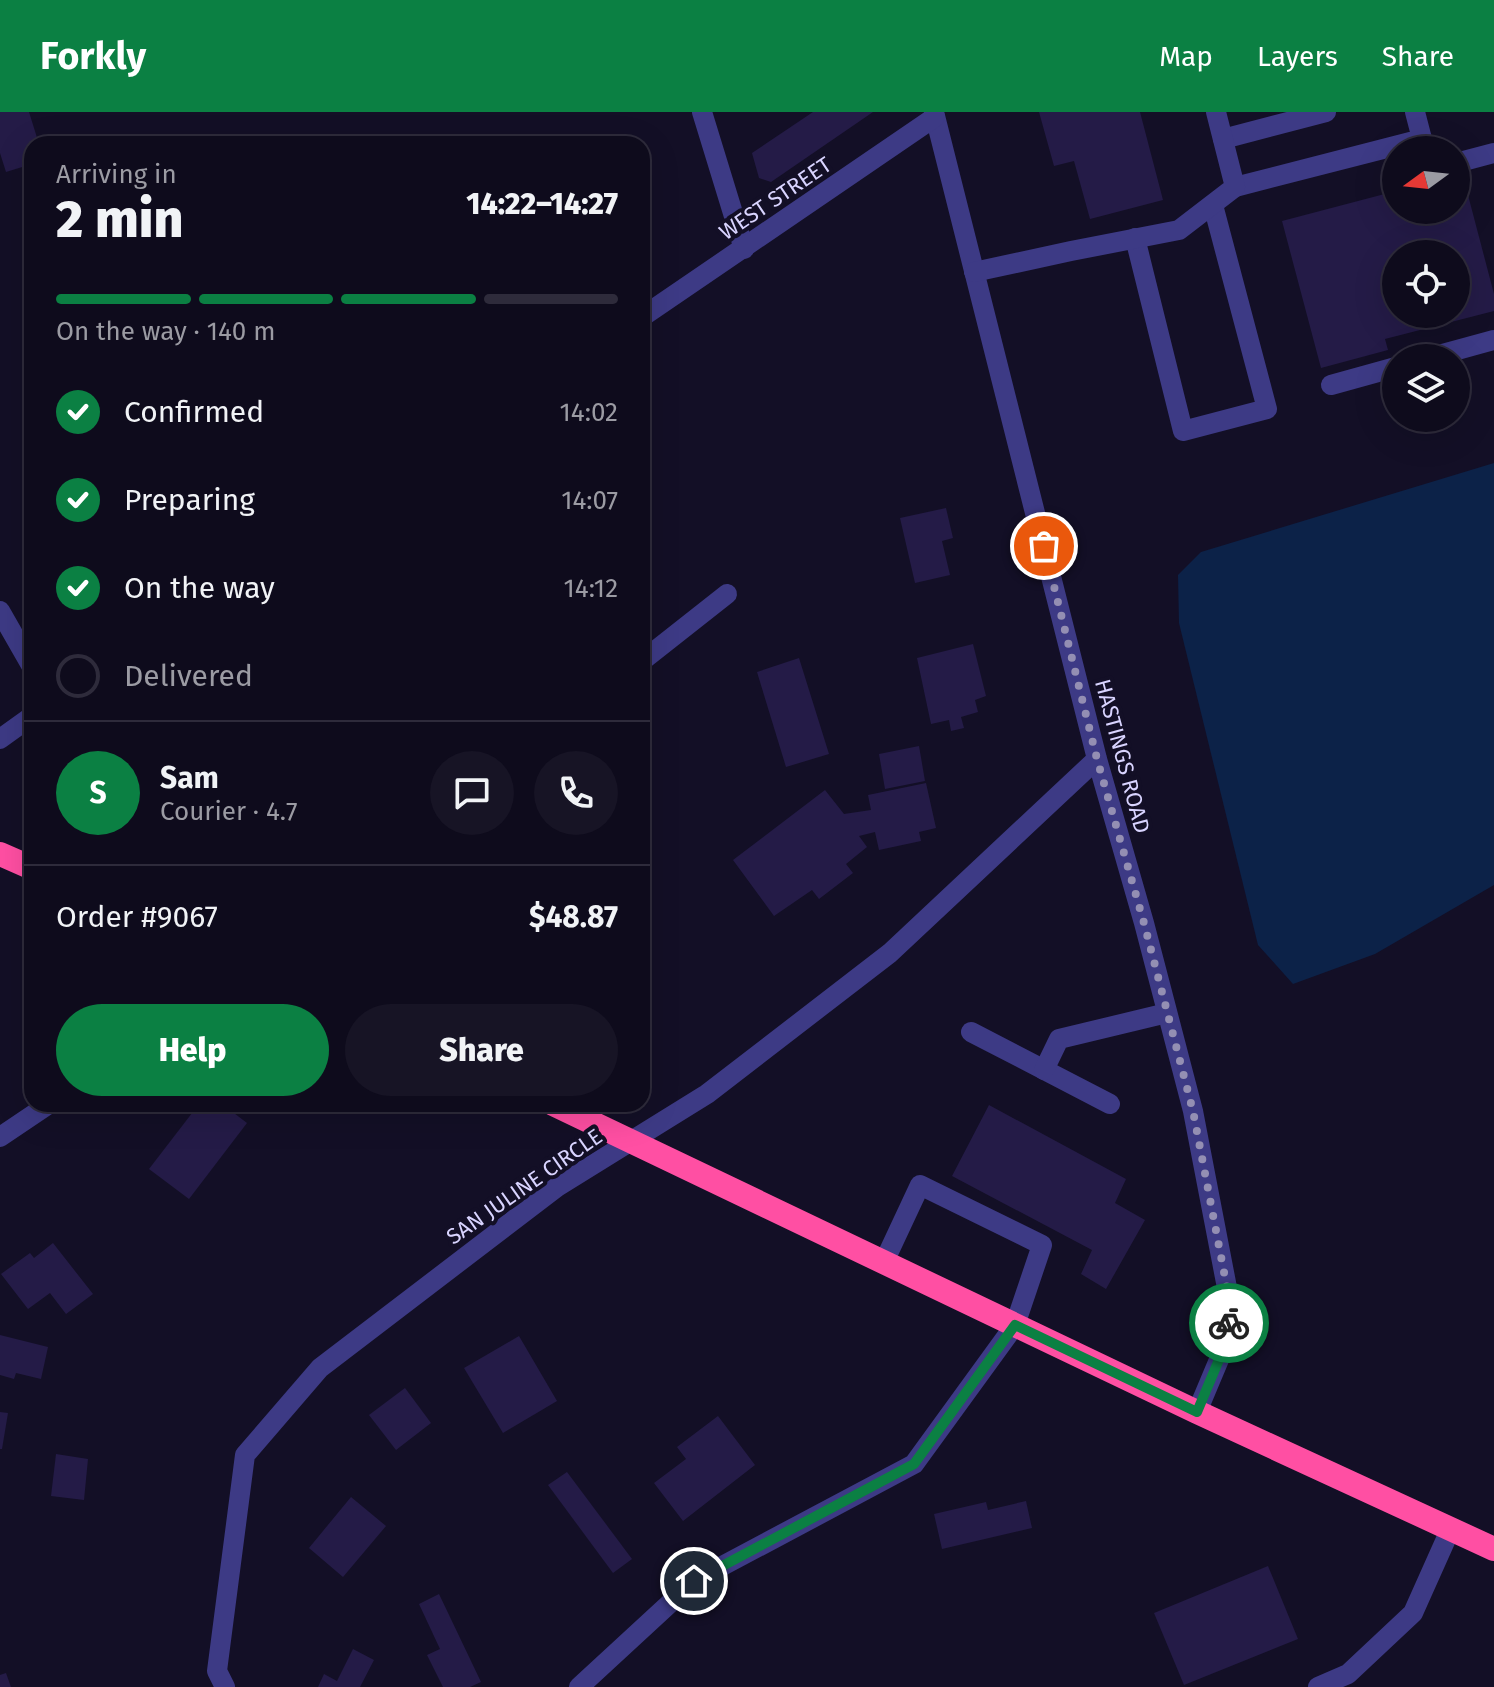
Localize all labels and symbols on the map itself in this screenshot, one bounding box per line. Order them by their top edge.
north arrow [1382,136,1470,224]
street label: WEST STREET [714,151,837,246]
pin [1010,512,1078,580]
street label: HASTINGS ROAD [1089,676,1156,836]
street label: SAN JULINE CIRCLE [441,1123,607,1250]
courier [1189,1283,1269,1363]
pin [660,1547,728,1615]

